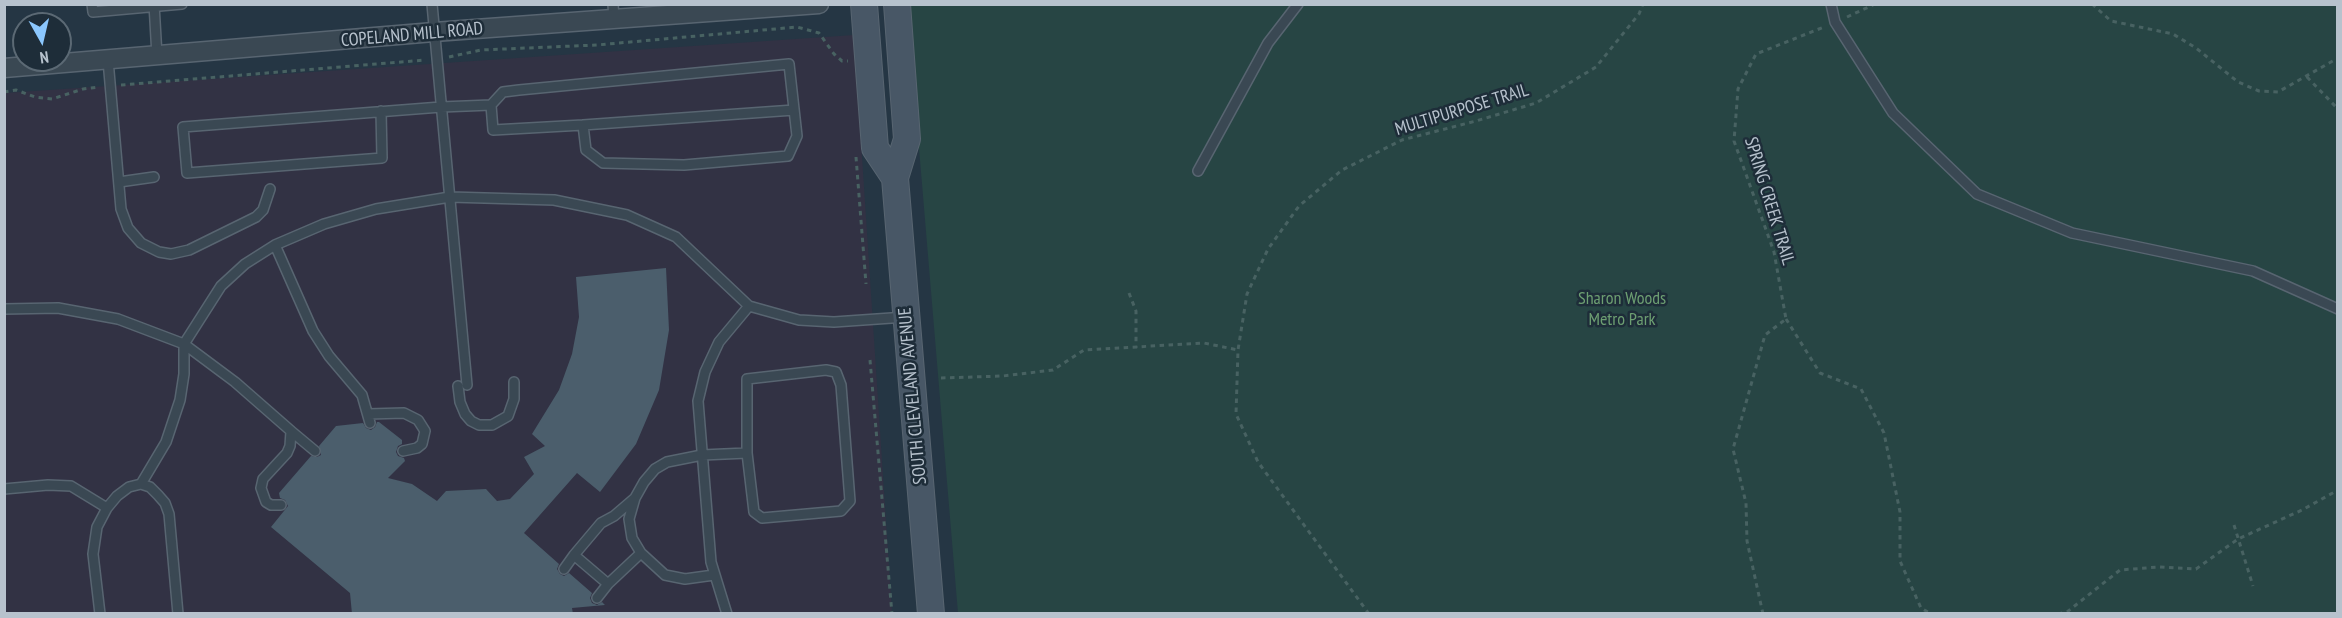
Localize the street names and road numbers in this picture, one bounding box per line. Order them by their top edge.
street label: COPELAND MILL ROAD [340,18,484,52]
street label: MULTIPURPOSE TRAIL [1393,79,1531,141]
street label: SPRING CREEK TRAIL [1739,134,1799,268]
street label: SOUTH CLEVELAND AVENUE [894,307,932,485]

